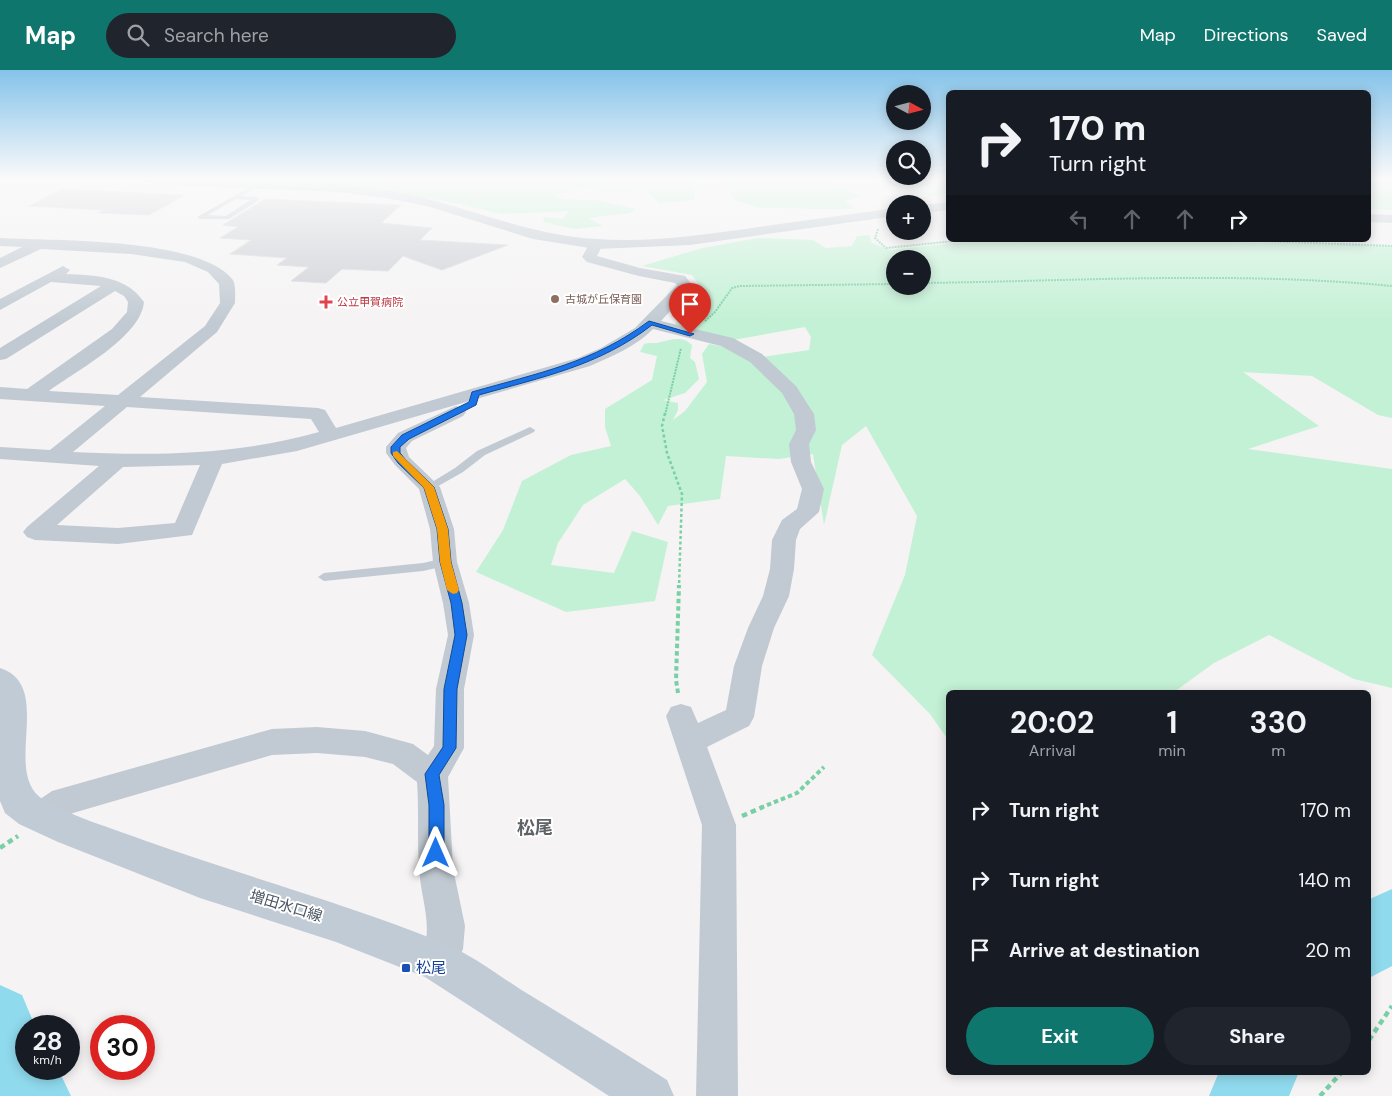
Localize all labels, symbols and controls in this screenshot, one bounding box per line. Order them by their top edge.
search box [106,13,456,58]
text: Map [25,20,76,51]
icon: search [124,21,152,49]
text: Search here [164,23,269,48]
text: Map [1140,23,1176,47]
text: Directions [1204,23,1289,47]
text: Saved [1317,23,1367,47]
north arrow [886,85,931,130]
map controls [886,85,931,295]
text: 170 m [1049,105,1146,151]
icon: right [966,110,1031,175]
button: search [886,140,931,185]
text: Turn right [1049,149,1146,178]
button: + [886,195,931,240]
icon: left [1065,205,1093,233]
icon: ahead [1118,205,1146,233]
icon: ahead [1171,205,1199,233]
icon: right [1224,205,1252,233]
button: − [886,250,931,295]
pin [669,283,711,334]
icon: arrive [676,290,704,318]
place label: 古城が丘保育園 [565,292,642,306]
marker: 古城が丘保育園 [549,293,561,305]
marker: 公立甲賀病院 [319,295,333,309]
place label: 公立甲賀病院 [337,295,403,309]
text: 20:02 [1010,703,1094,742]
text: 1 [1166,703,1177,742]
text: 330 [1250,703,1307,742]
text: Arrival [1029,740,1075,761]
text: min [1158,740,1186,761]
text: m [1271,740,1285,761]
icon: right [966,796,994,824]
text: Turn right [1009,798,1099,823]
text: 170 m [1300,798,1351,823]
district label: 松尾 [517,816,553,840]
position arrow [409,826,461,878]
icon: right [966,866,994,894]
text: Turn right [1009,868,1099,893]
text: 140 m [1299,868,1351,893]
street label: 増田水口線 [247,885,325,927]
icon: arrive [966,936,994,964]
text: Arrive at destination [1009,938,1200,963]
text: 20 m [1305,938,1351,963]
place label: 松尾 [416,958,446,978]
marker: 松尾 [400,962,412,974]
button: Exit [966,1007,1154,1065]
button: Share [1164,1007,1351,1065]
speed limit sign: 30 [90,1015,155,1080]
text: 28 [32,1025,63,1058]
text: km/h [33,1052,62,1068]

